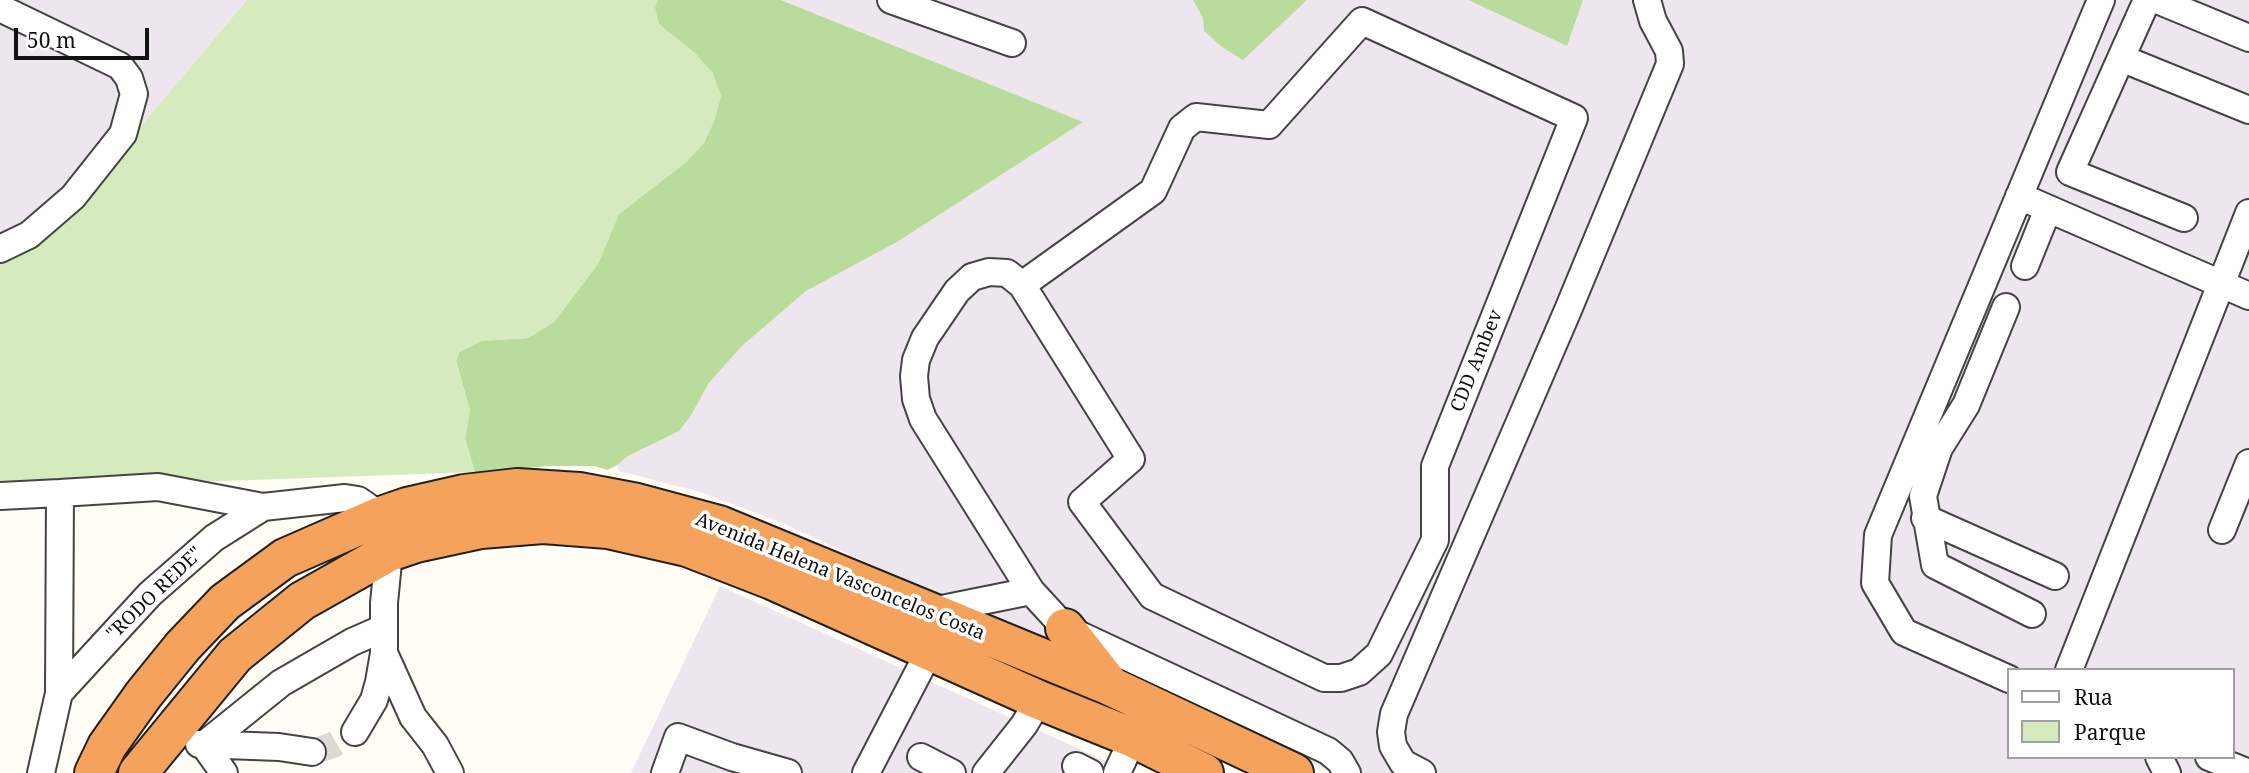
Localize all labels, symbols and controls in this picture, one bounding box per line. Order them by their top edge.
scale bar [18,14,152,58]
text: 50 m [27,26,76,54]
street label: CDD Ambev [1446,306,1508,416]
street label: Avenida Helena Vasconcelos Costa [692,508,988,646]
street label: "RODO REDE" [102,543,208,645]
legend [2008,668,2235,759]
text: Rua [2074,683,2113,711]
text: Parque [2074,718,2146,746]

